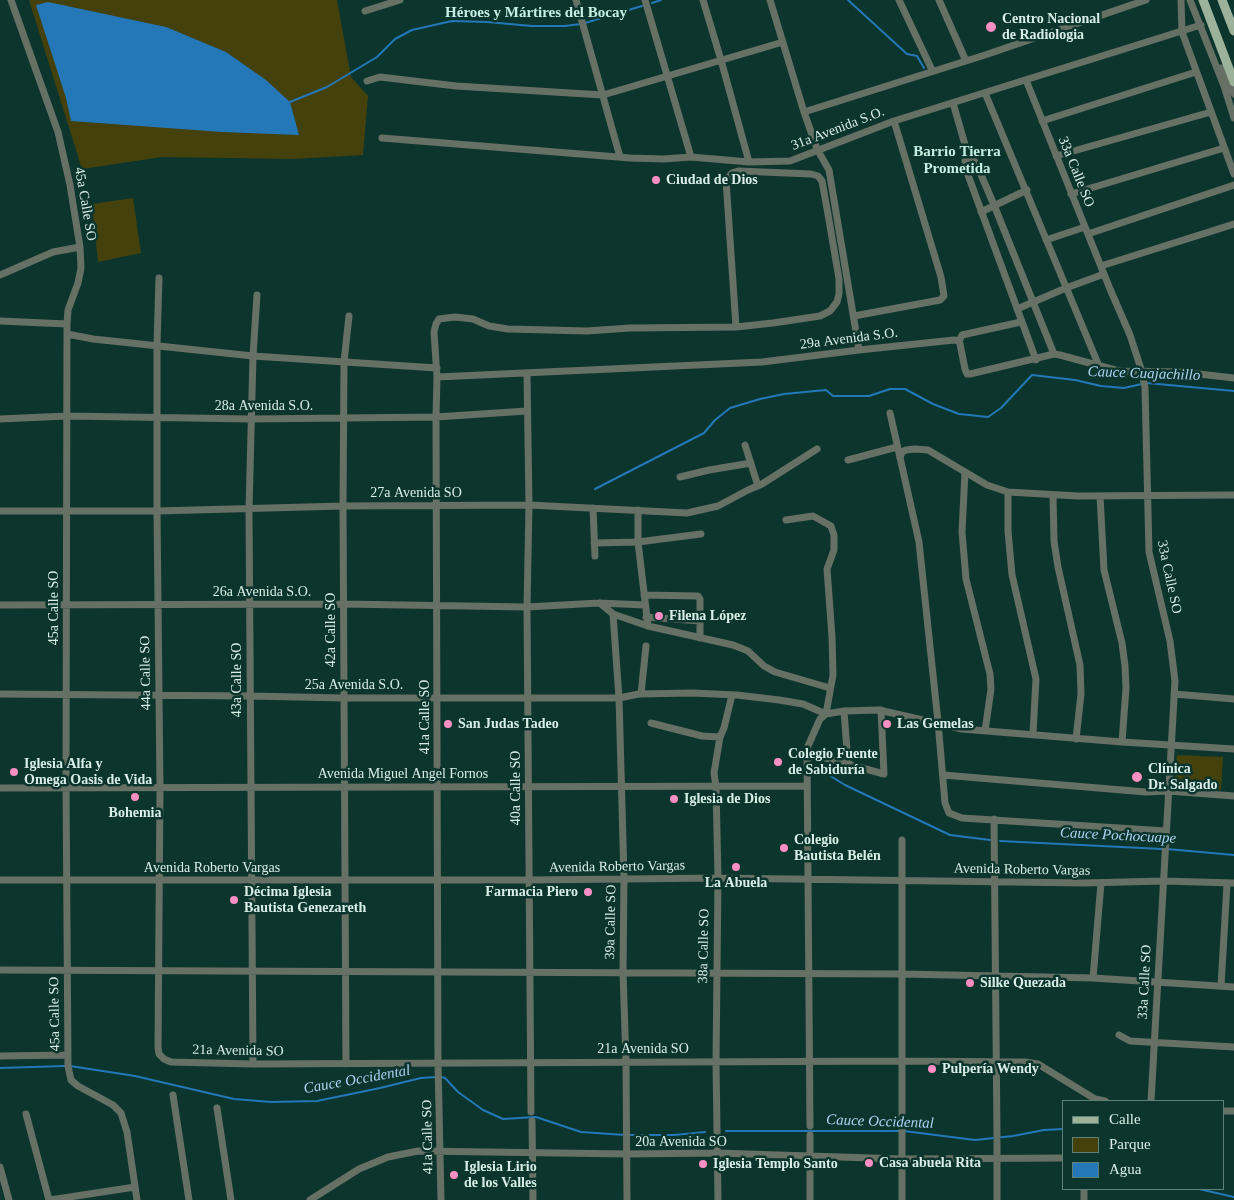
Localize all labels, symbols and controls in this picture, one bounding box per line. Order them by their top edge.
district label: Héroes y Mártires del Bocay [445,4,627,22]
place label: Centro Nacional de Radiologia [1002,11,1100,44]
marker: Centro Nacional de Radiologia [984,20,998,34]
street label: 31a Avenida S.O. [789,104,887,154]
street label: 33a Calle SO [1054,134,1098,210]
district label: Barrio Tierra Prometida [913,143,1001,178]
street label: 45a Calle SO [70,166,100,242]
place label: Ciudad de Dios [666,172,758,188]
marker: Ciudad de Dios [650,174,662,186]
street label: 29a Avenida S.O. [799,325,899,353]
water label: Cauce Cuajachillo [1087,363,1201,385]
street label: 28a Avenida S.O. [215,398,313,414]
street label: 27a Avenida SO [370,485,462,501]
street label: 33a Calle SO [1153,539,1185,615]
street label: 45a Calle SO [46,571,62,645]
street label: 26a Avenida S.O. [213,584,311,600]
street label: 42a Calle SO [323,593,339,667]
place label: Filena López [669,608,746,624]
marker: Filena López [653,610,665,622]
street label: 44a Calle SO [137,636,155,710]
street label: 43a Calle SO [229,643,245,717]
street label: 25a Avenida S.O. [305,677,403,693]
street label: 41a Calle SO [417,680,433,754]
place label: San Judas Tadeo [458,716,559,732]
place label: Las Gemelas [897,716,974,732]
marker: San Judas Tadeo [442,718,454,730]
marker: Las Gemelas [881,718,893,730]
place label: Colegio Fuente de Sabiduría [788,746,878,779]
street label: 40a Calle SO [508,751,524,825]
place label: Iglesia Alfa y Omega Oasis de Vida [24,756,152,789]
marker: Colegio Fuente de Sabiduría [772,756,784,768]
place label: Clínica Dr. Salgado [1148,761,1218,794]
marker: Iglesia Alfa y Omega Oasis de Vida [8,766,20,778]
street label: Avenida Miguel Angel Fornos [318,766,488,782]
marker: Clínica Dr. Salgado [1130,770,1144,784]
marker: Bohemia [129,791,141,803]
place label: Iglesia de Dios [684,791,770,807]
marker: Iglesia de Dios [668,793,680,805]
place label: Bohemia [109,805,161,821]
water label: Cauce Pochocuape [1060,824,1176,848]
place label: Colegio Bautista Belén [794,832,881,864]
marker: Colegio Bautista Belén [778,842,790,854]
street label: Avenida Roberto Vargas [549,857,685,877]
street label: Avenida Roberto Vargas [144,860,280,876]
street label: Avenida Roberto Vargas [954,860,1090,880]
marker: La Abuela [730,861,742,873]
place label: La Abuela [705,875,767,891]
place label: Décima Iglesia Bautista Genezareth [244,884,366,916]
place label: Farmacia Piero [485,884,578,900]
street label: 39a Calle SO [602,885,620,959]
marker: Farmacia Piero [582,886,594,898]
marker: Décima Iglesia Bautista Genezareth [228,894,240,906]
street label: 38a Calle SO [695,909,713,983]
street label: 33a Calle SO [1135,944,1155,1020]
place label: Silke Quezada [980,975,1066,991]
street label: 45a Calle SO [46,977,64,1051]
marker: Silke Quezada [964,977,976,989]
street label: 21a Avenida SO [597,1041,689,1057]
street label: 21a Avenida SO [192,1042,284,1060]
place label: Pulpería Wendy [942,1061,1039,1077]
water label: Cauce Occidental [302,1062,412,1098]
marker: Pulpería Wendy [926,1063,938,1075]
street label: 41a Calle SO [419,1100,437,1174]
legend [1062,1100,1224,1190]
water label: Cauce Occidental [826,1111,934,1133]
text: Calle [1109,1111,1141,1127]
street label: 20a Avenida SO [635,1134,727,1150]
text: Parque [1109,1136,1151,1152]
place label: Casa abuela Rita [879,1155,981,1171]
place label: Iglesia Templo Santo [713,1156,838,1172]
marker: Casa abuela Rita [863,1157,875,1169]
marker: Iglesia Templo Santo [697,1158,709,1170]
place label: Iglesia Lirio de los Valles [464,1159,537,1192]
text: Agua [1109,1161,1142,1177]
marker: Iglesia Lirio de los Valles [448,1169,460,1181]

